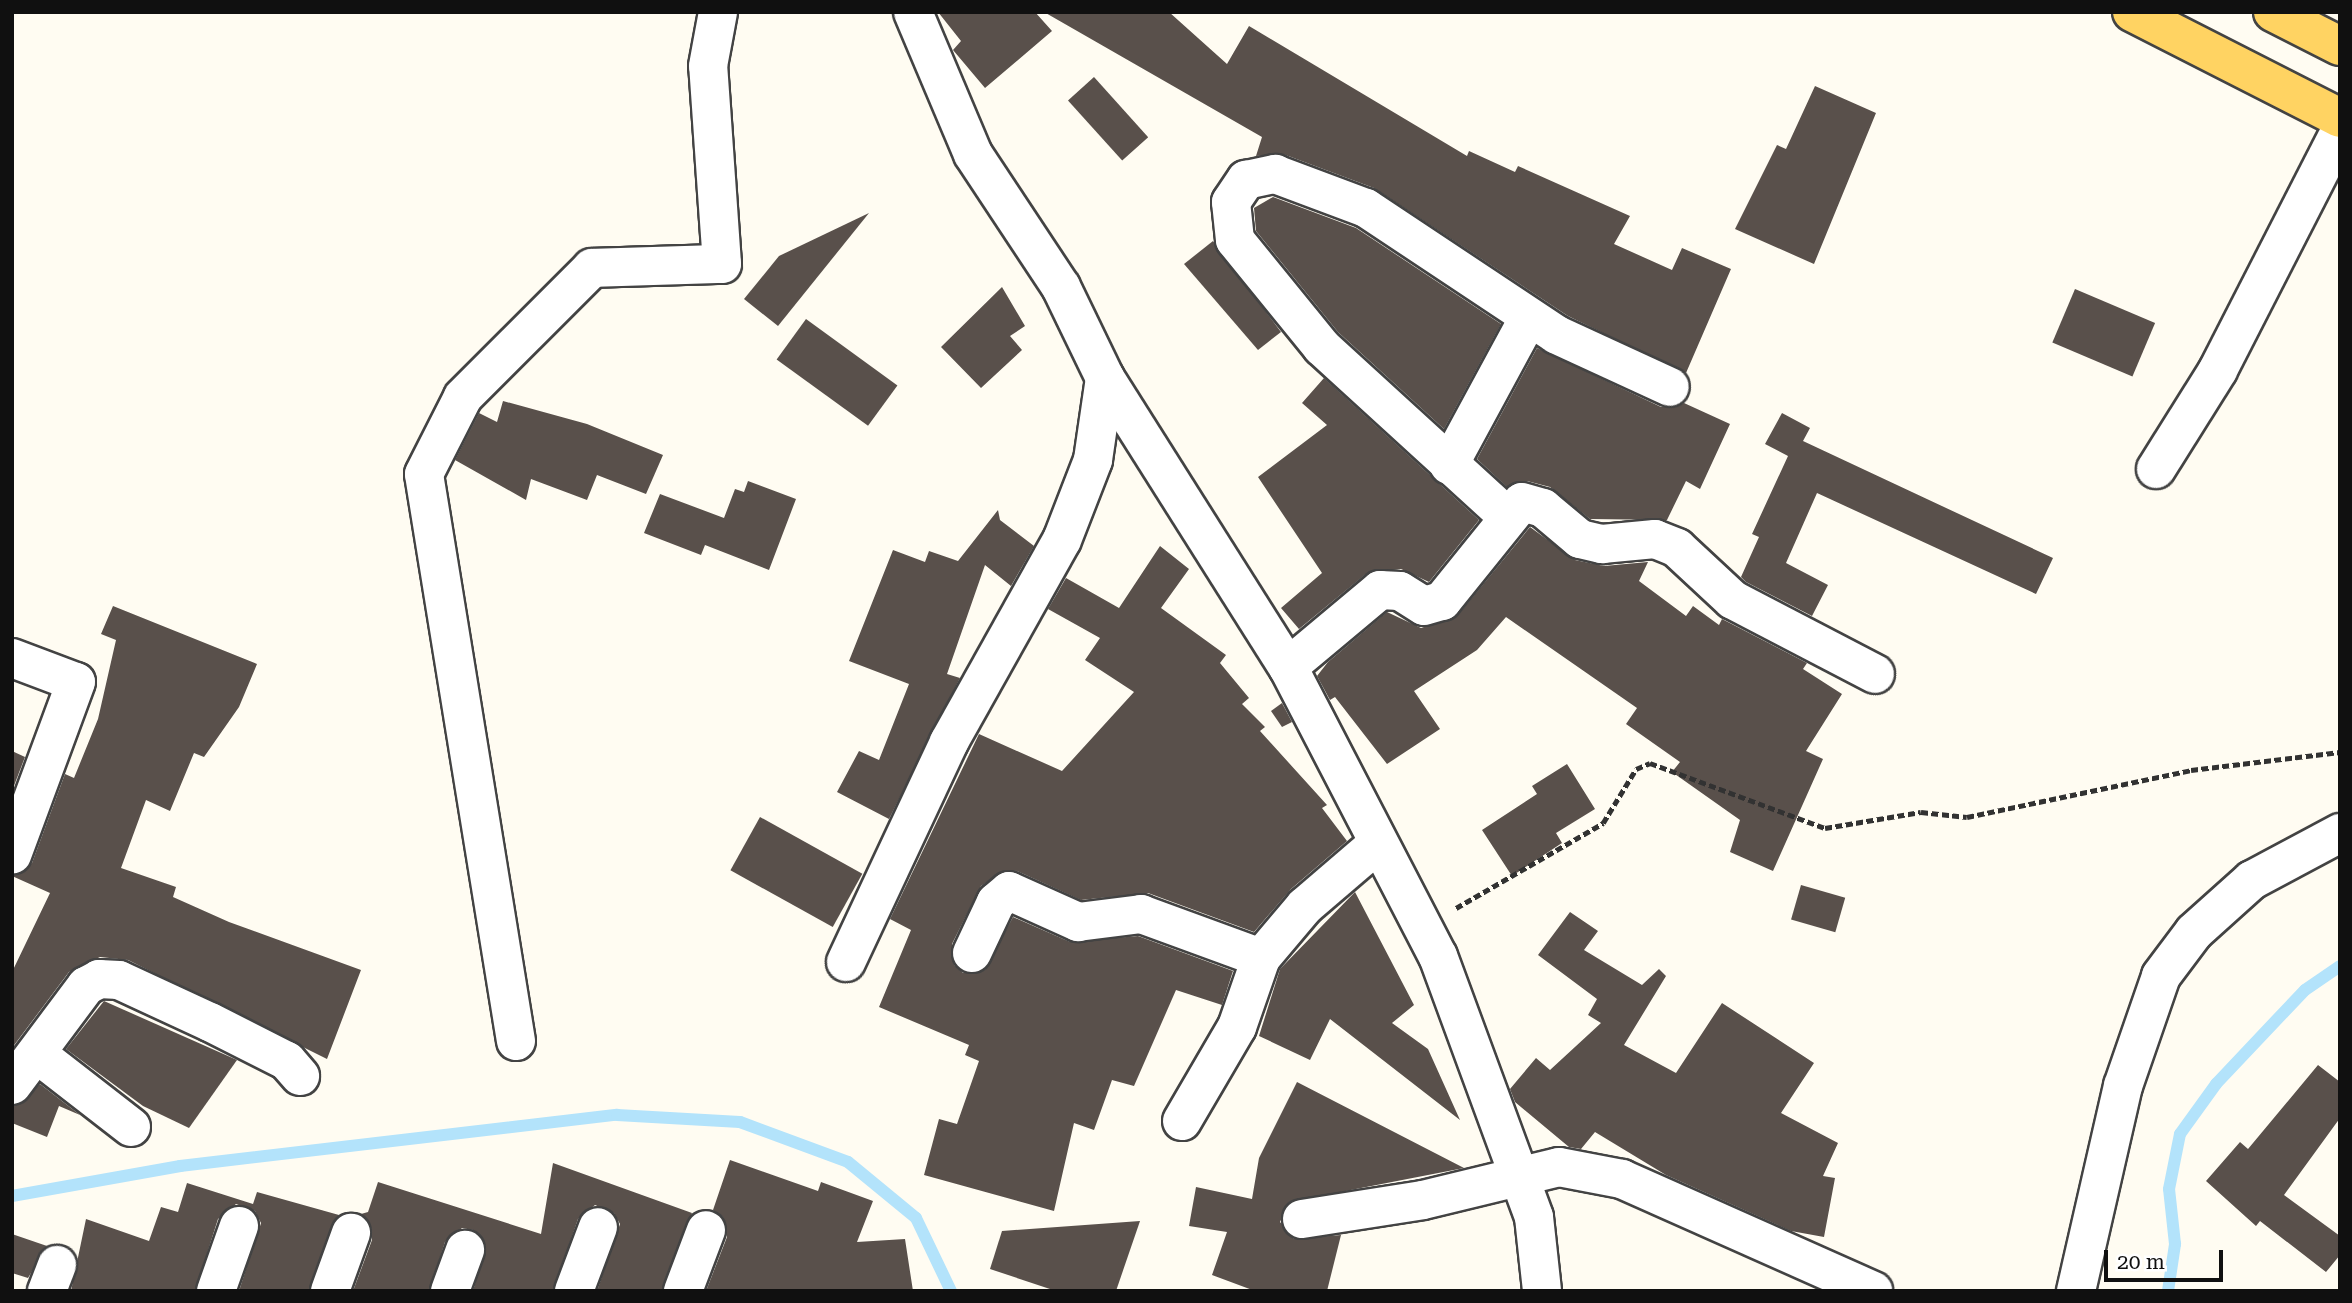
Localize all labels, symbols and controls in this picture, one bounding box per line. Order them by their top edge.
scale bar [2107,1236,2226,1280]
text: 20 m [2117,1250,2165,1274]

